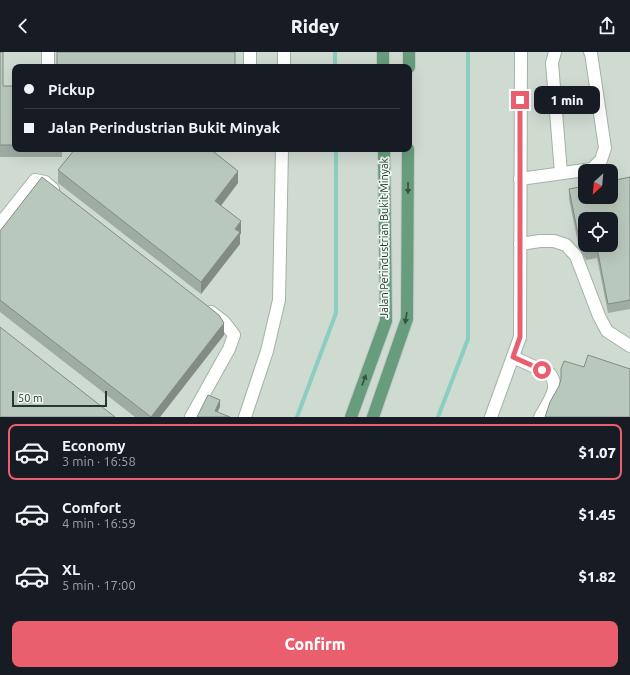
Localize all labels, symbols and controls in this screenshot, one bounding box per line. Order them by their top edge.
icon: back [12,15,34,37]
icon: share [596,15,618,37]
text: Ridey [291,16,339,36]
text: Pickup [48,81,95,98]
callout: 1 min [534,86,600,114]
route end [511,91,529,109]
text: 1 min [550,93,584,107]
text: Jalan Perindustrian Bukit Minyak [48,119,280,136]
street label: Jalan Perindustrian Bukit Minyak [378,157,390,318]
north arrow [578,164,618,204]
map controls [578,164,618,252]
one-way arrow [405,182,411,195]
button: locate [578,212,618,252]
one-way arrow [403,312,409,324]
route start [533,361,551,379]
one-way arrow [362,374,368,386]
scale bar [12,389,107,408]
text: 50 m [18,392,42,404]
icon: car [14,434,50,470]
text: Economy [62,437,126,454]
text: $1.07 [578,444,616,461]
text: 3 min · 16:58 [62,454,136,468]
icon: car [14,496,50,532]
text: Comfort [62,499,121,516]
text: $1.45 [578,506,616,523]
text: 4 min · 16:59 [62,516,136,530]
icon: car [14,558,50,594]
text: XL [62,561,80,578]
text: $1.82 [578,568,616,585]
text: 5 min · 17:00 [62,578,136,592]
button: Confirm [12,621,618,667]

